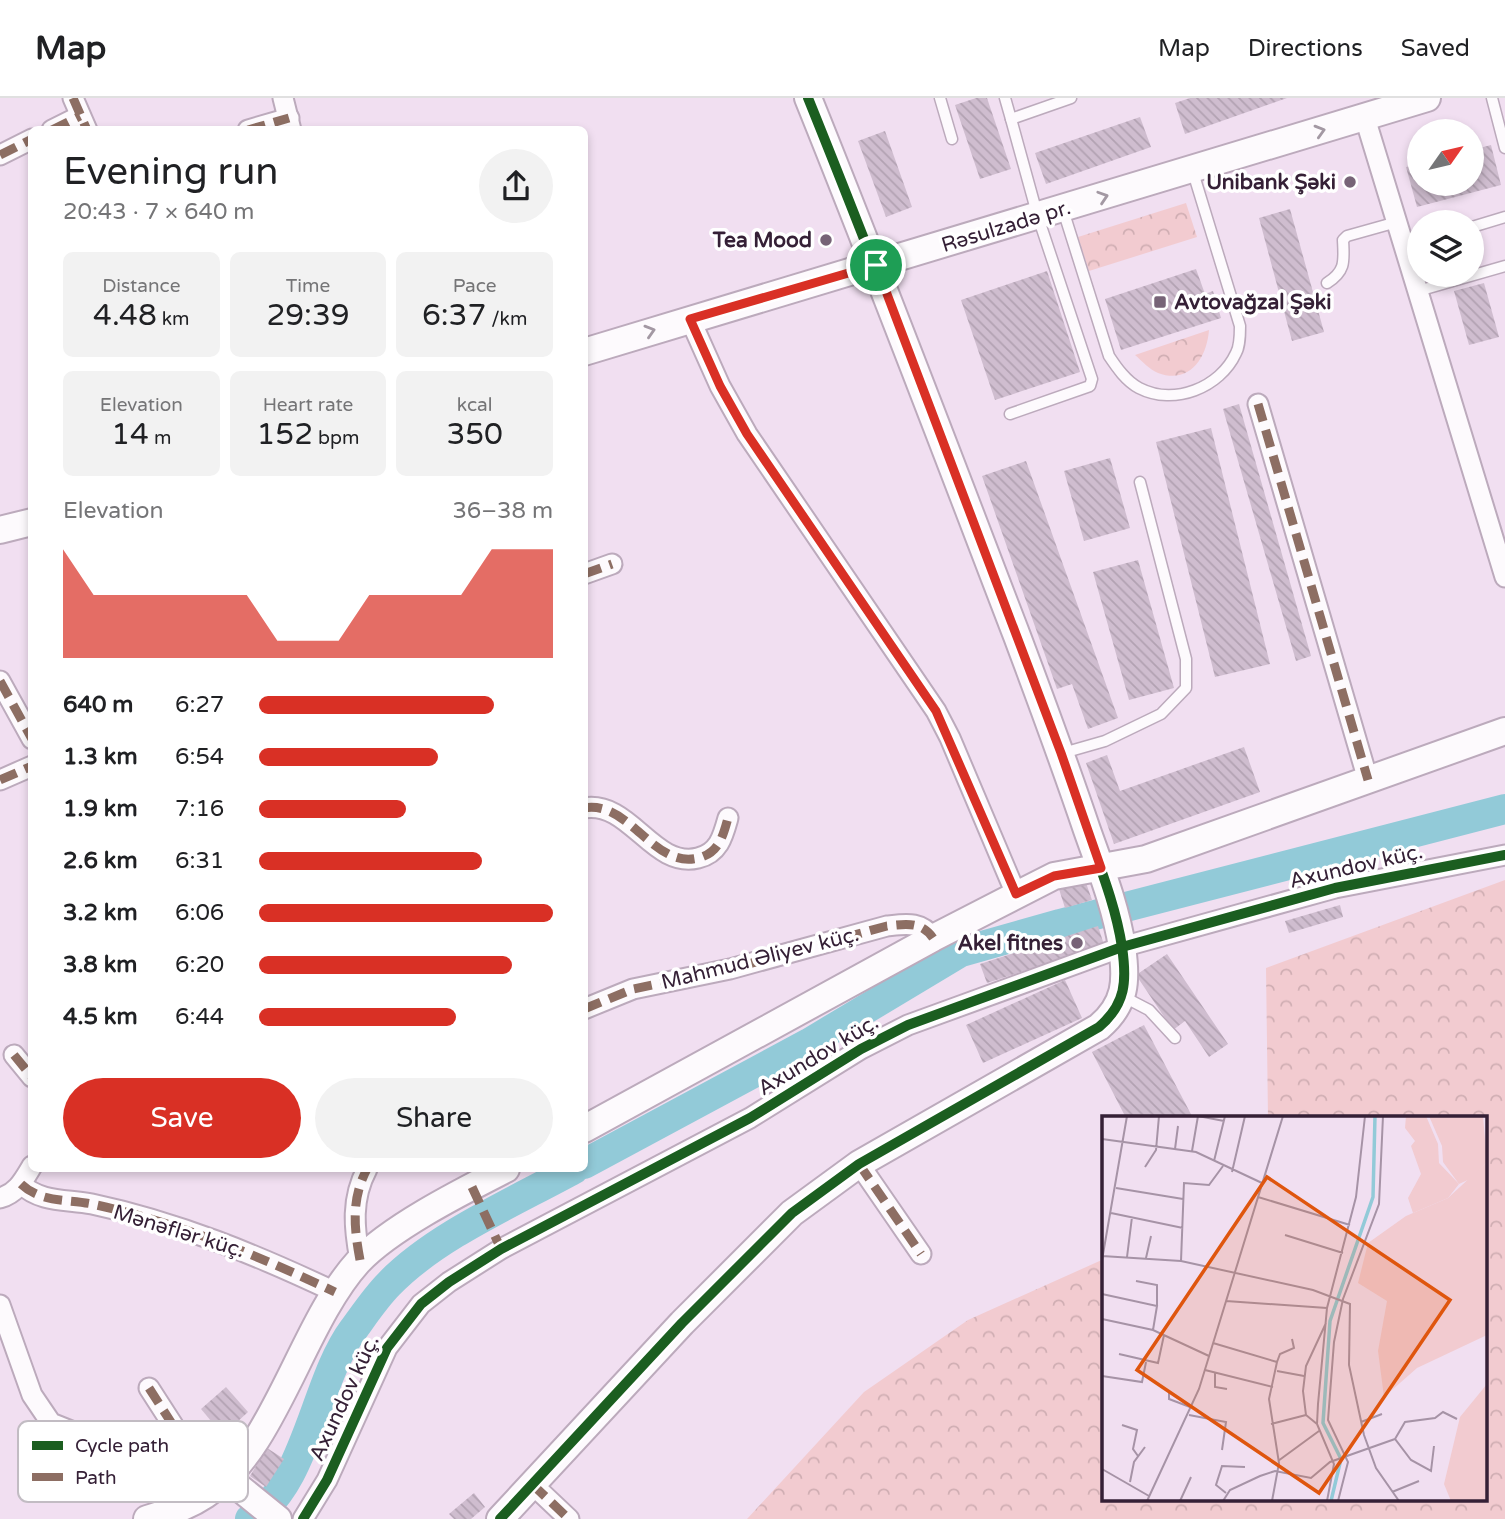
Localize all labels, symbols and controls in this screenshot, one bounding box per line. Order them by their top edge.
text: Map [35,29,106,68]
text: Map [1158,34,1210,63]
text: Directions [1248,34,1363,63]
text: Saved [1401,34,1470,63]
north arrow [1407,119,1484,196]
map controls [1407,119,1484,287]
one-way arrow [1314,124,1326,139]
text: Evening run [63,149,278,195]
button: share [479,149,553,223]
place label: Unibank Şəki [1206,170,1336,195]
marker: Unibank Şəki [1342,174,1358,190]
one-way arrow [1096,191,1108,205]
street label: Rəsulzadə pr. [938,195,1074,258]
text: 20:43 · 7 × 640 m [63,198,254,226]
button: layers [1407,210,1484,287]
place label: Tea Mood [712,228,812,253]
marker: Tea Mood [818,232,834,248]
pin [846,235,906,295]
icon: arrive [857,246,895,284]
text: Distance [102,275,180,297]
text: Time [286,275,330,297]
text: Pace [453,275,497,297]
place label: Avtovağzal Şəki [1174,290,1331,315]
marker: Avtovağzal Şəki [1152,294,1168,310]
text: 4.48 [93,297,157,334]
text: 29:39 [266,297,350,334]
text: 6:37 [422,297,486,334]
text: km [157,308,190,330]
text: /km [486,308,527,330]
one-way arrow [643,325,655,340]
text: Elevation [100,394,183,416]
text: Heart rate [263,394,353,416]
text: kcal [457,394,493,416]
text: 14 [111,416,149,453]
text: 152 [257,416,313,453]
text: 350 [446,416,503,453]
text: m [149,427,171,449]
text: bpm [313,427,359,449]
text: Elevation [63,497,164,525]
text: 36–38 m [452,497,553,525]
text: 640 m [63,691,133,719]
text: 6:27 [175,691,224,719]
text: 1.3 km [63,743,138,771]
text: 6:54 [175,743,224,771]
text: 1.9 km [63,795,138,823]
text: 7:16 [175,795,224,823]
street label: Axundov küç. [1287,839,1425,894]
text: 2.6 km [63,847,138,875]
text: 6:31 [175,847,224,875]
text: 3.2 km [63,899,138,927]
text: 6:06 [175,899,224,927]
street label: Mahmud Əliyev küç. [659,922,862,995]
place label: Akel fitnes [957,931,1063,956]
marker: Akel fitnes [1069,935,1085,951]
text: 3.8 km [63,951,137,979]
text: 6:20 [175,951,224,979]
text: 4.5 km [63,1003,138,1031]
text: 6:44 [175,1003,224,1031]
street label: Axundov küç. [754,1010,883,1101]
button: Save [63,1078,301,1158]
button: Share [315,1078,553,1158]
inset map [1102,1116,1488,1502]
street label: Mənəflər küç. [110,1200,248,1263]
street label: Axundov küç. [304,1331,385,1465]
legend [18,1421,248,1502]
text: Cycle path [75,1435,169,1457]
text: Path [75,1467,117,1489]

